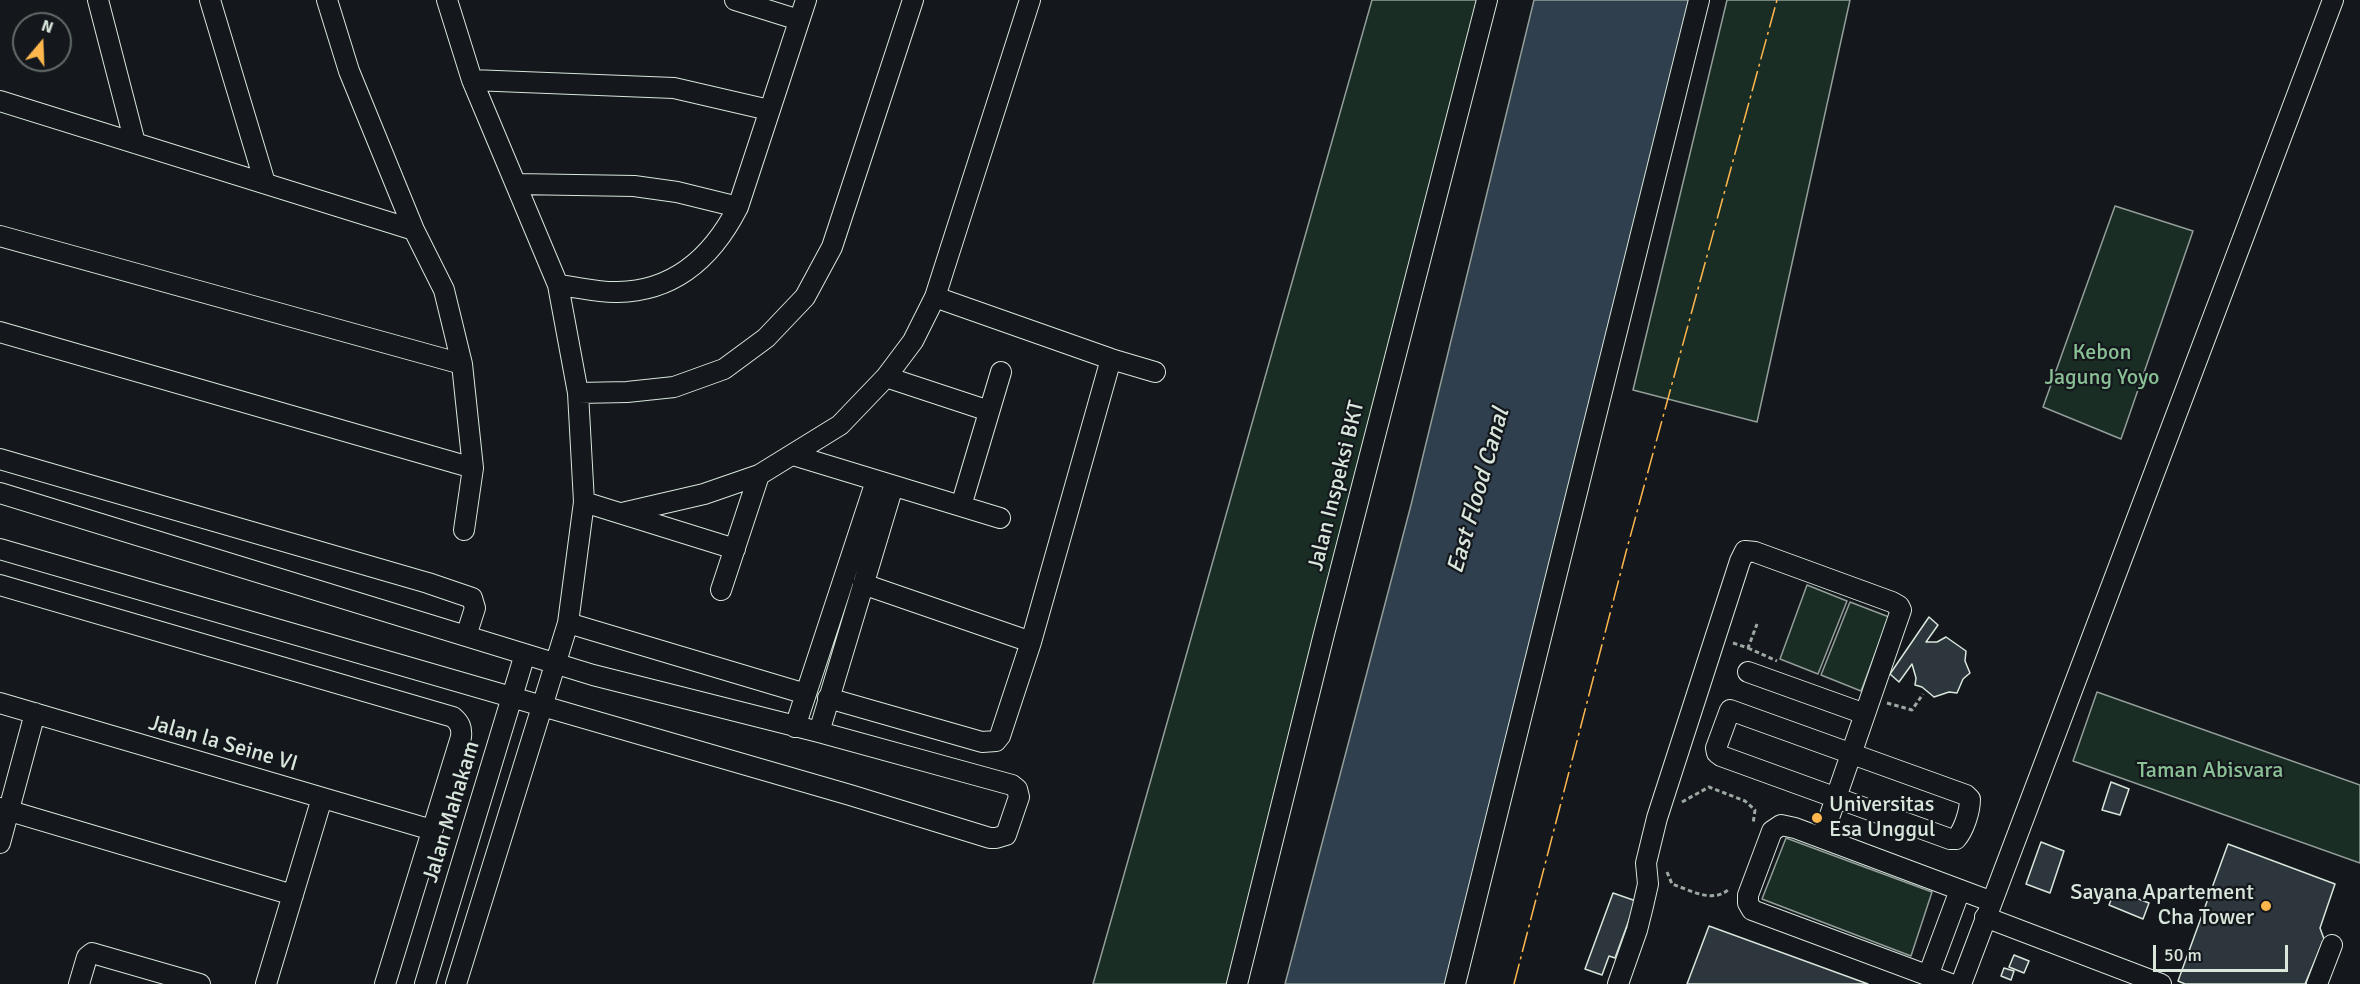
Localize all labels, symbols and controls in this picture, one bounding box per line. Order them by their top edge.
north arrow [12,12,72,72]
text: N [39,16,56,38]
park label: Kebon Jagung Yoyo [2045,340,2159,392]
street label: Jalan Inspeksi BKT [1303,398,1371,574]
water label: East Flood Canal [1442,405,1516,577]
street label: Jalan la Seine VI [146,710,300,778]
street label: Jalan Mahakam [418,738,486,886]
park label: Taman Abisvara [2137,758,2283,784]
place label: Universitas Esa Unggul [1829,792,1936,843]
marker: Universitas Esa Unggul [1810,811,1824,825]
place label: Sayana Apartement Cha Tower [2070,880,2254,932]
marker: Sayana Apartement Cha Tower [2259,899,2273,913]
scale bar [2156,933,2291,971]
text: 50 m [2164,944,2202,966]

